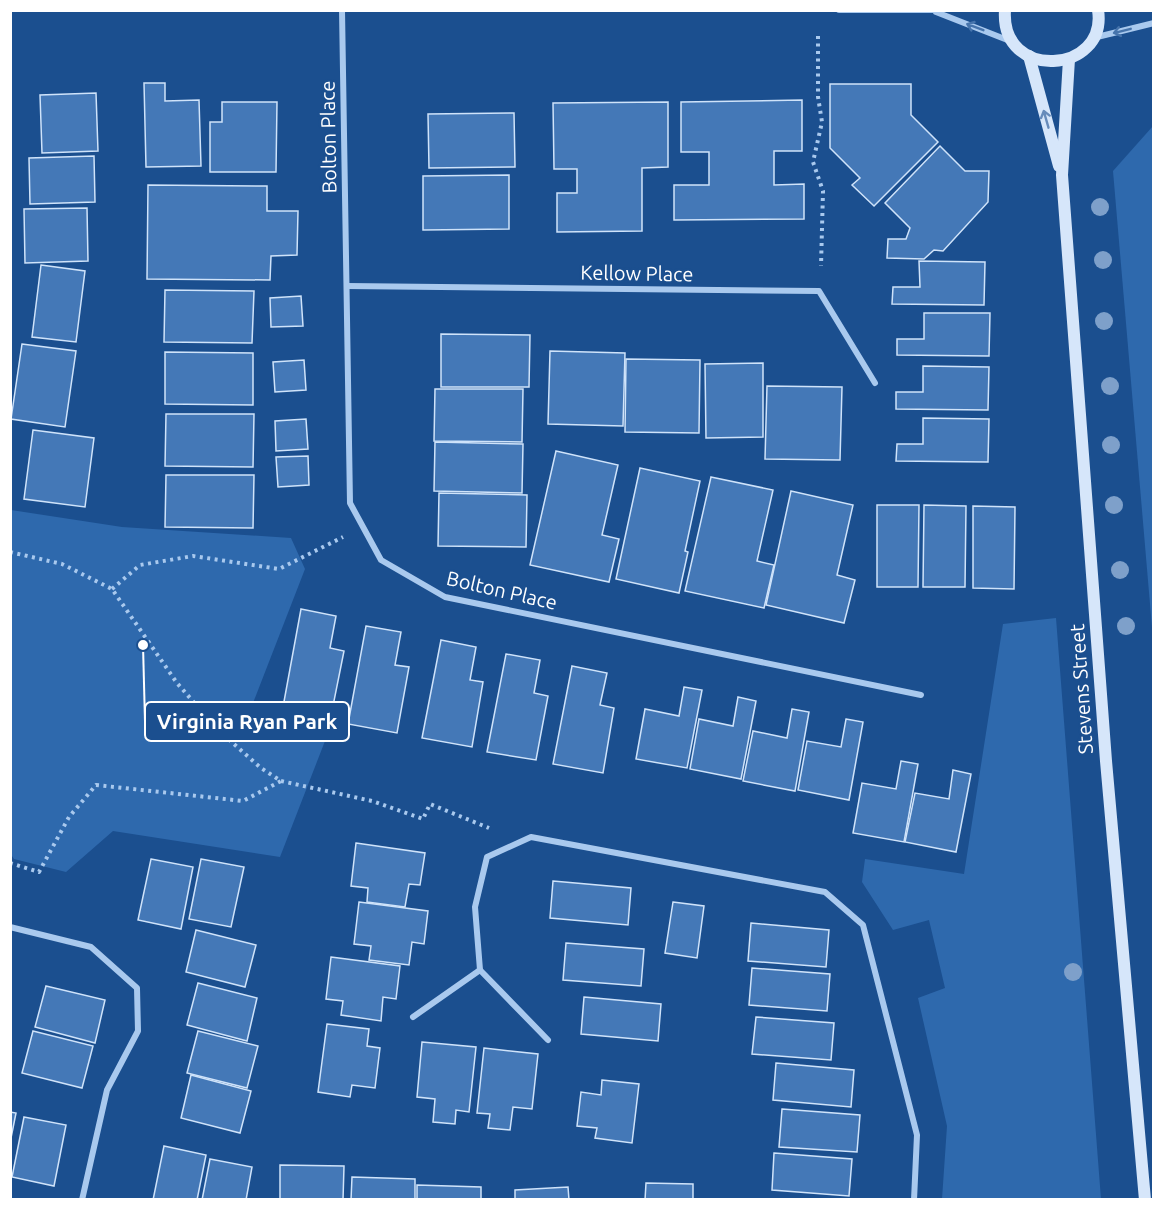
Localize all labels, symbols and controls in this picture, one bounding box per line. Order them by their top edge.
one-way arrow [966,21,985,32]
one-way arrow [1113,26,1132,38]
street label: Bolton Place [316,80,340,194]
one-way arrow [1040,110,1051,129]
street label: Kellow Place [580,261,694,285]
street label: Bolton Place [444,566,560,614]
street label: Stevens Street [1065,623,1097,755]
callout: Virginia Ryan Park [145,702,349,741]
text: Virginia Ryan Park [157,709,338,733]

